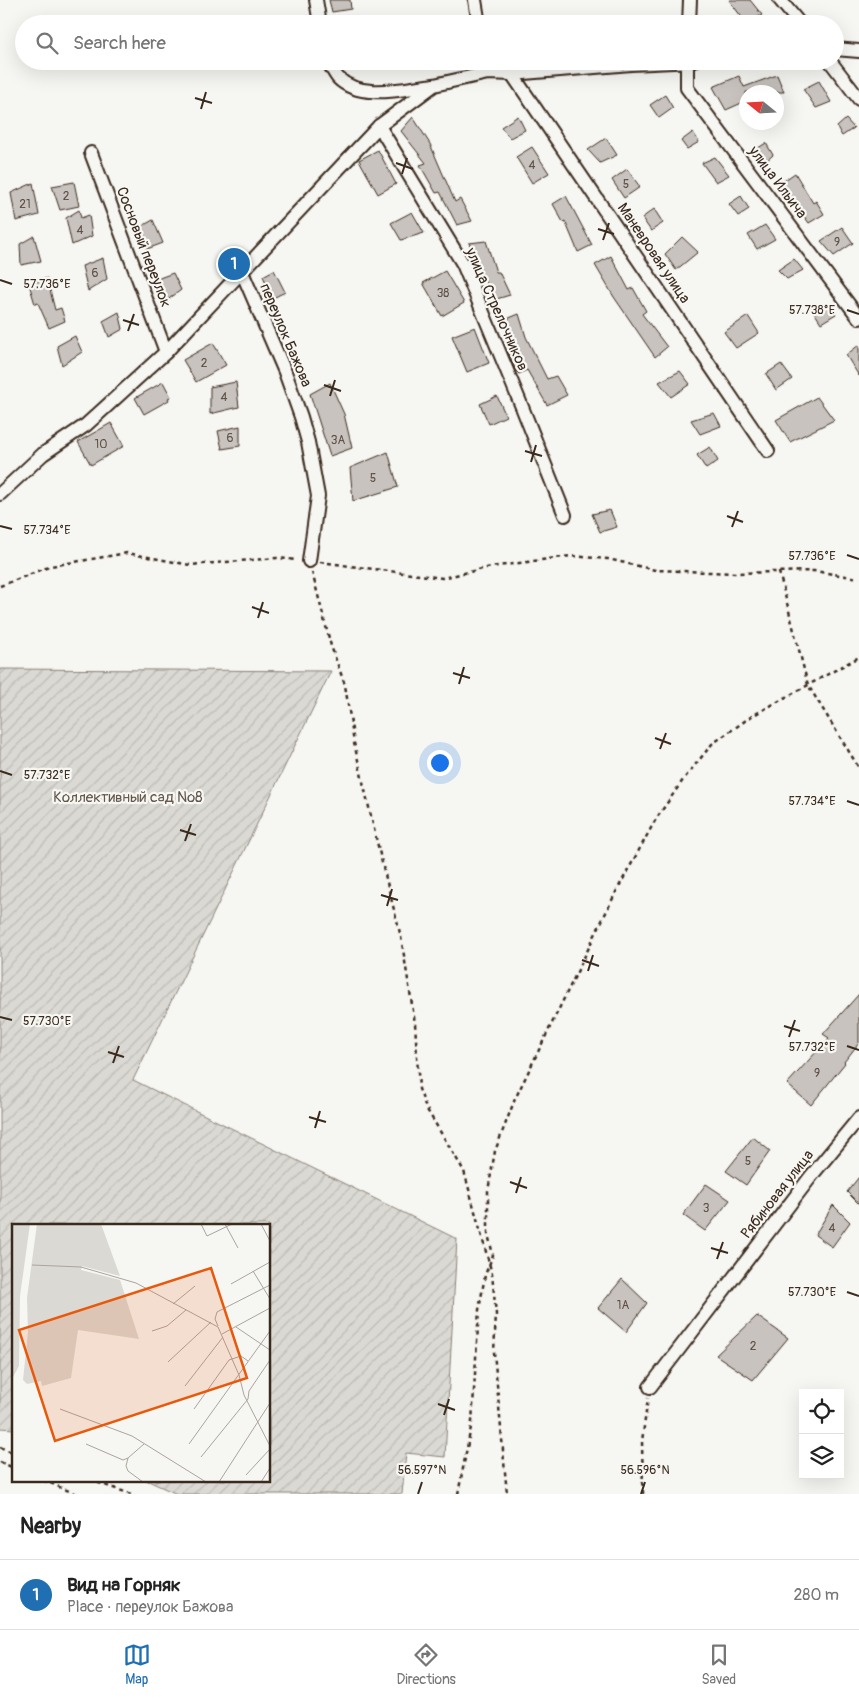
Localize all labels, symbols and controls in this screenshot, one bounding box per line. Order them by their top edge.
search box [15,15,844,70]
icon: search [33,29,61,57]
text: Search here [73,31,166,55]
north arrow [739,85,784,130]
street label: улица Ильича [744,142,811,222]
house number: 4 [529,158,536,173]
house number: 5 [623,177,629,192]
street label: Сосновый переулок [112,184,175,310]
house number: 2 [63,189,70,204]
house number: 21 [19,197,31,212]
street label: Маневровая улица [613,199,694,307]
house number: 4 [77,223,84,238]
house number: 9 [834,235,840,250]
street label: улица Стрелочников [460,244,532,374]
pin: 1 [218,245,250,283]
house number: 6 [92,266,99,281]
text: 57.736°E [23,277,71,292]
street label: переулок Бажова [255,280,316,390]
house number: 38 [437,286,449,301]
text: 57.738°E [789,303,835,318]
house number: 2 [201,356,208,371]
house number: 4 [221,390,228,405]
house number: 6 [227,431,234,446]
house number: 3А [331,433,345,448]
house number: 10 [95,437,107,452]
house number: 5 [370,471,376,486]
text: 57.734°E [24,523,70,538]
text: 57.736°E [788,549,836,564]
your location [427,750,453,776]
text: 57.732°E [24,768,70,783]
park label: Коллективный сад №8 [53,788,203,807]
text: 57.734°E [789,794,835,809]
text: 57.730°E [23,1014,71,1029]
text: 57.732°E [789,1040,835,1055]
house number: 9 [814,1066,820,1081]
street label: Рябиновая улица [737,1146,818,1242]
house number: 5 [745,1154,751,1169]
house number: 3 [703,1201,710,1216]
house number: 4 [829,1221,836,1236]
inset map [12,1224,270,1482]
text: 57.730°E [788,1285,836,1300]
house number: 1А [617,1298,629,1313]
house number: 2 [750,1339,757,1354]
map controls [799,1389,844,1479]
button: locate [799,1389,844,1434]
button: layers [799,1434,844,1479]
text: 56.597°N [398,1463,446,1478]
text: 56.596°N [620,1463,670,1478]
text: Nearby [20,1513,81,1540]
text: Вид на Горняк [67,1573,181,1597]
text: 1 [33,1585,39,1605]
text: 280 m [793,1585,839,1605]
text: Place · переулок Бажова [67,1597,233,1617]
tab: Map [123,1641,151,1688]
tab: Directions [396,1641,456,1688]
tab: Saved [701,1641,736,1688]

